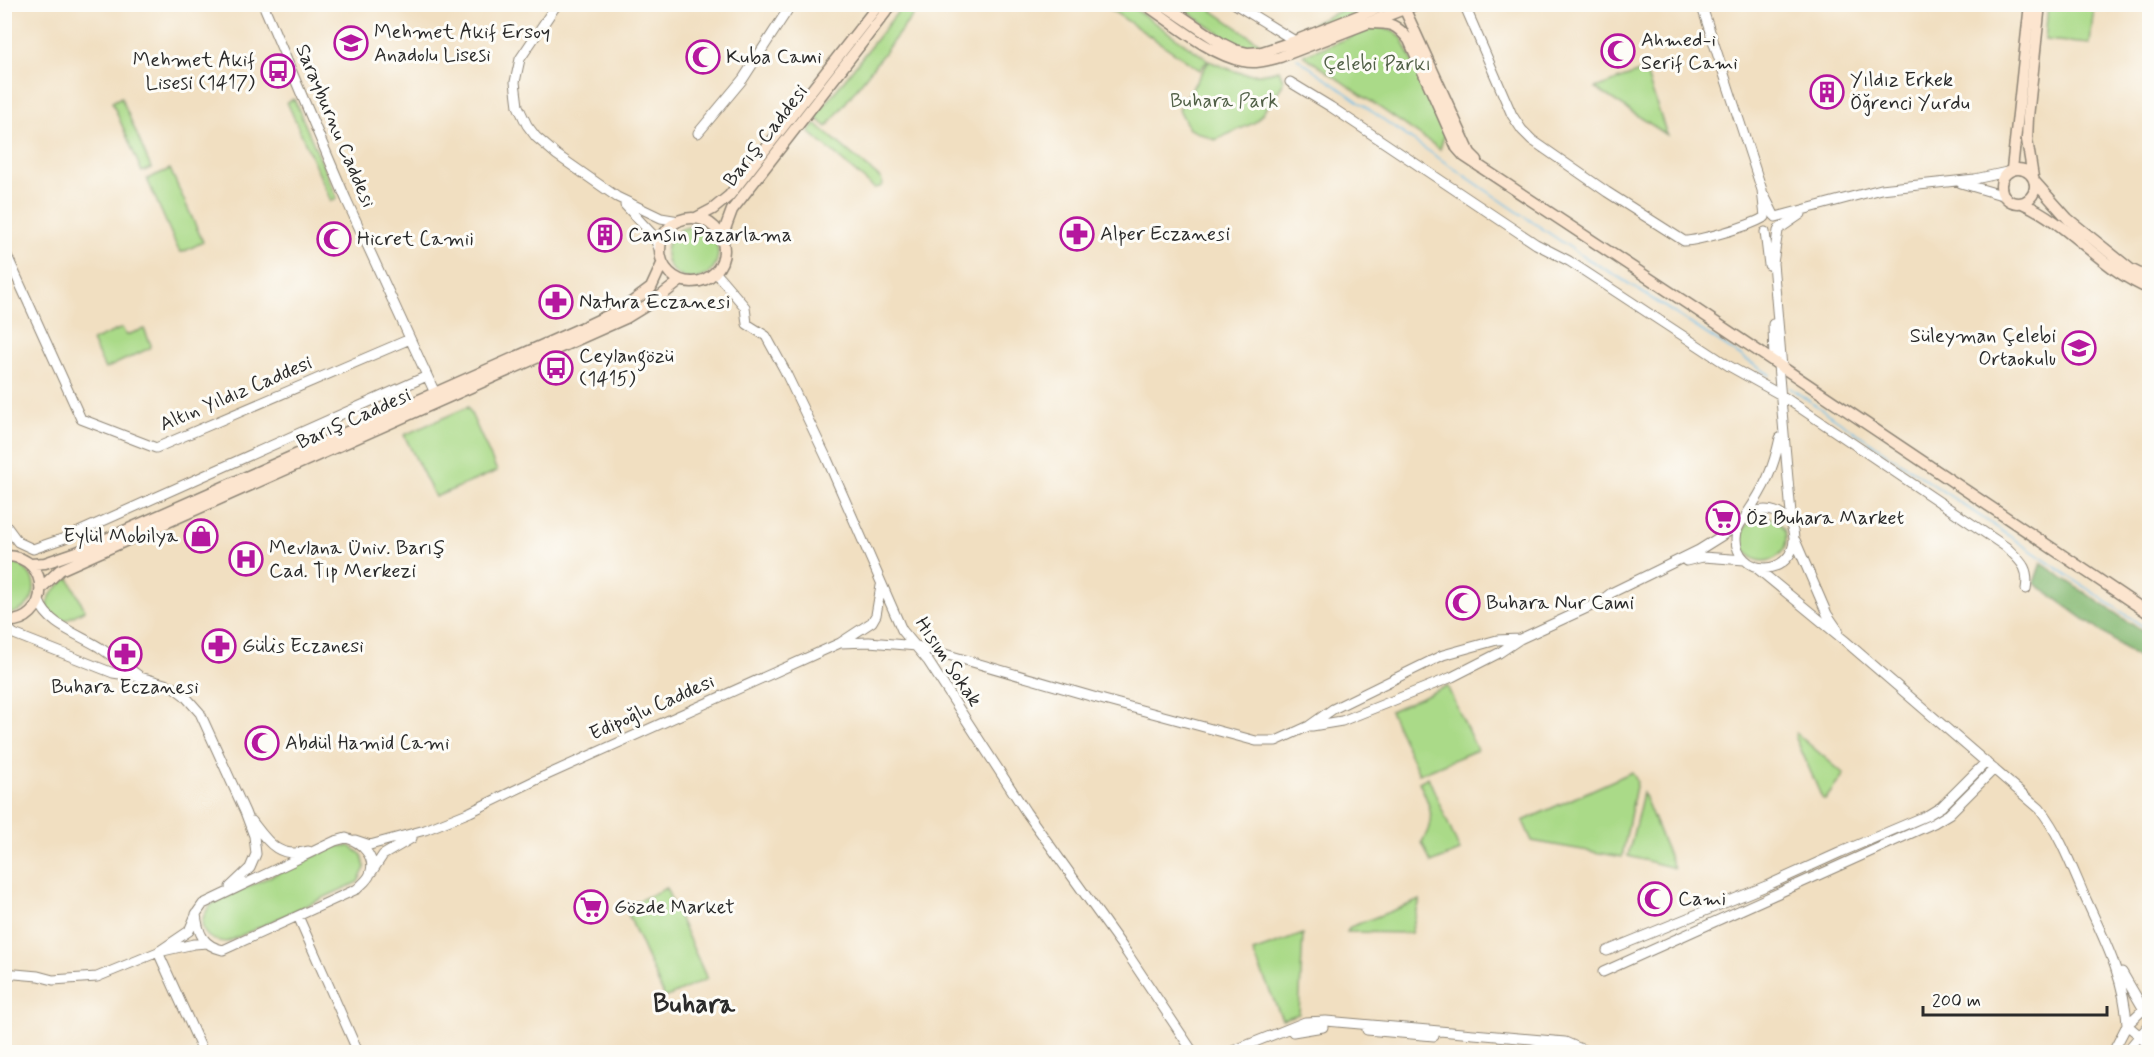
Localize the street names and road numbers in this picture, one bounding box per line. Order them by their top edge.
street label: Sarayburnu Caddesi [288,40,382,212]
street label: Barış Caddesi [718,79,814,193]
street label: Altın Yıldız Caddesi [156,350,316,438]
street label: Barış Caddesi [292,382,416,456]
street label: Hısım Sokak [908,612,988,712]
street label: Edipoğlu Caddesi [585,668,719,748]

